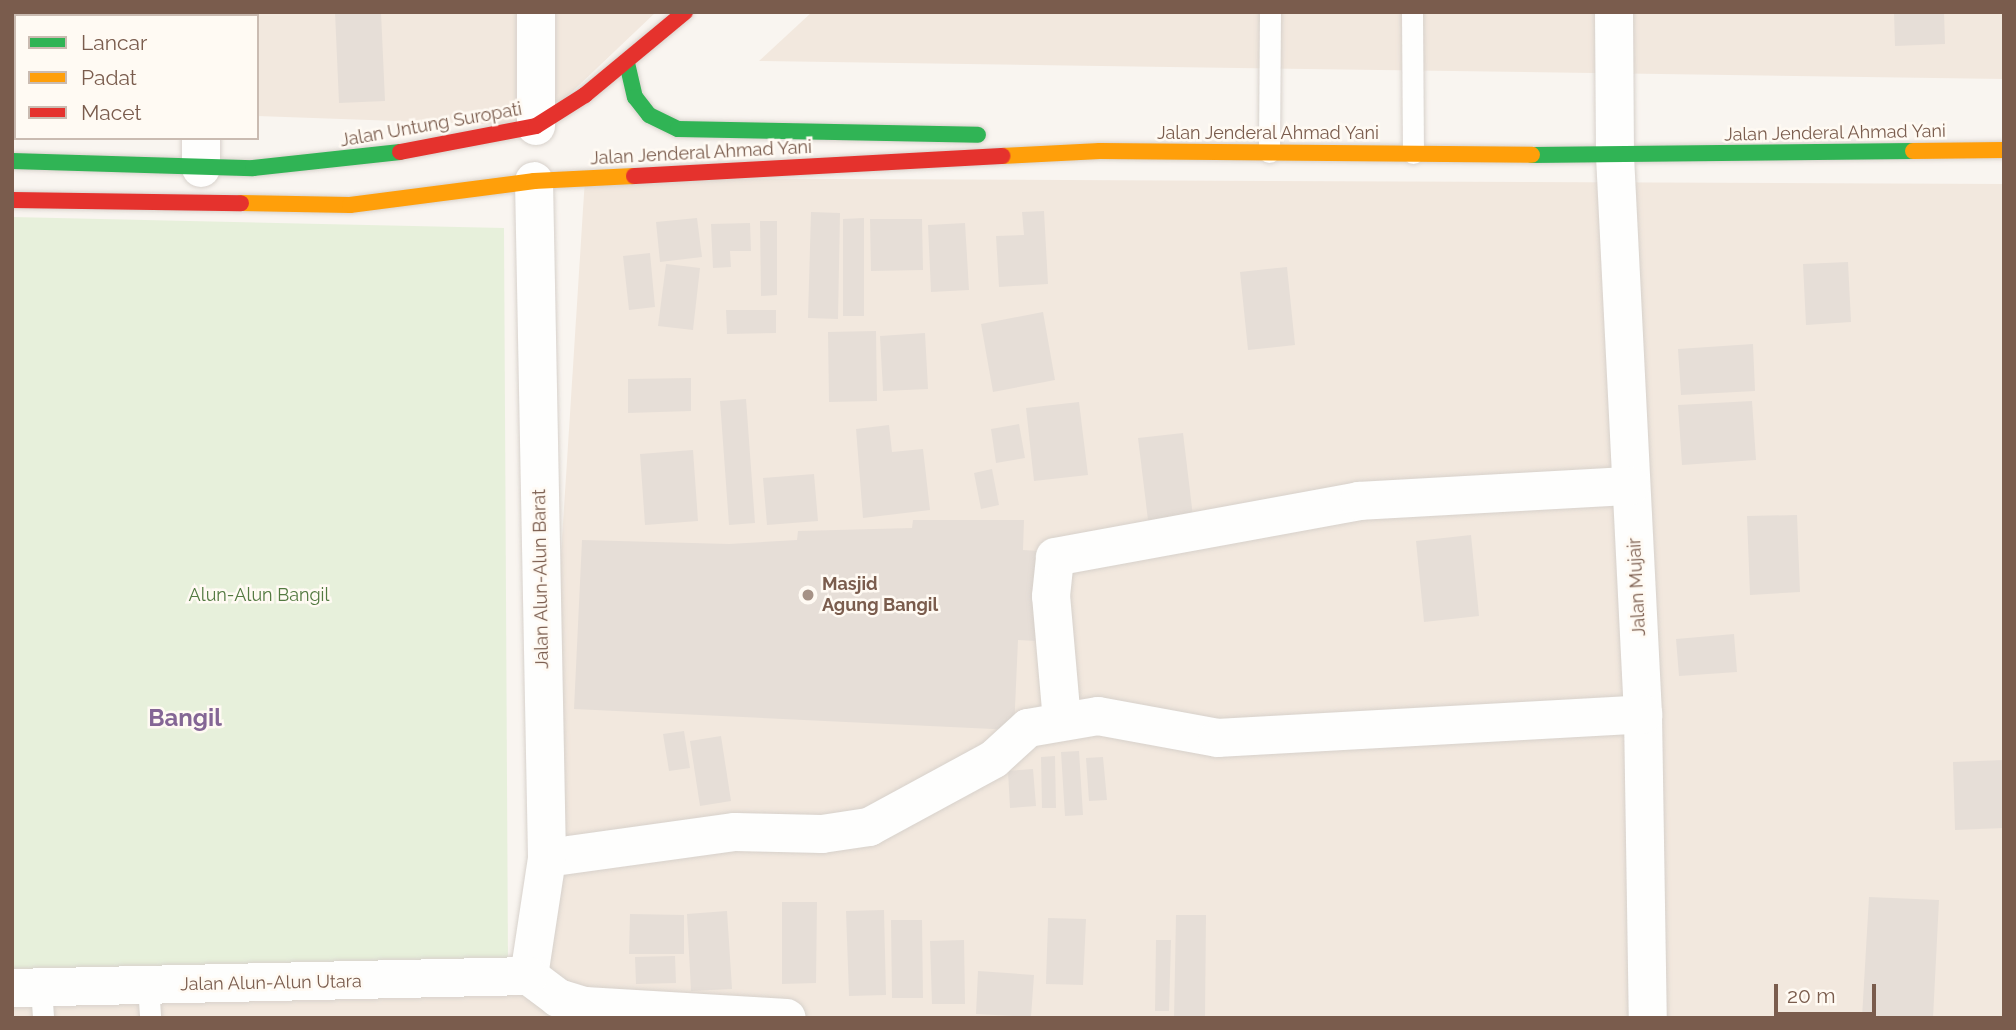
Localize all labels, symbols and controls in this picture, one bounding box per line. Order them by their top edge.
legend [14,14,259,140]
text: Lancar [81,30,147,55]
text: Padat [81,65,137,90]
street label: Jalan Untung Suropati [338,98,524,152]
text: Macet [81,100,141,125]
street label: Jalan Jenderal Ahmad Yani [1723,120,1947,146]
street label: Jalan Jenderal Ahmad Yani [1156,122,1380,144]
street label: Jalan Jenderal Ahmad Yani [589,136,813,170]
street label: Jalan Alun-Alun Barat [529,489,553,669]
street label: Jalan Mujair [1624,537,1650,637]
place label: Masjid Agung Bangil [822,574,938,616]
park label: Alun-Alun Bangil [189,584,329,606]
marker: Masjid Agung Bangil [800,587,816,603]
district label: Bangil [148,704,222,732]
scale bar [1778,970,1880,1014]
street label: Jalan Alun-Alun Utara [180,971,362,995]
text: 20 m [1787,983,1835,1008]

